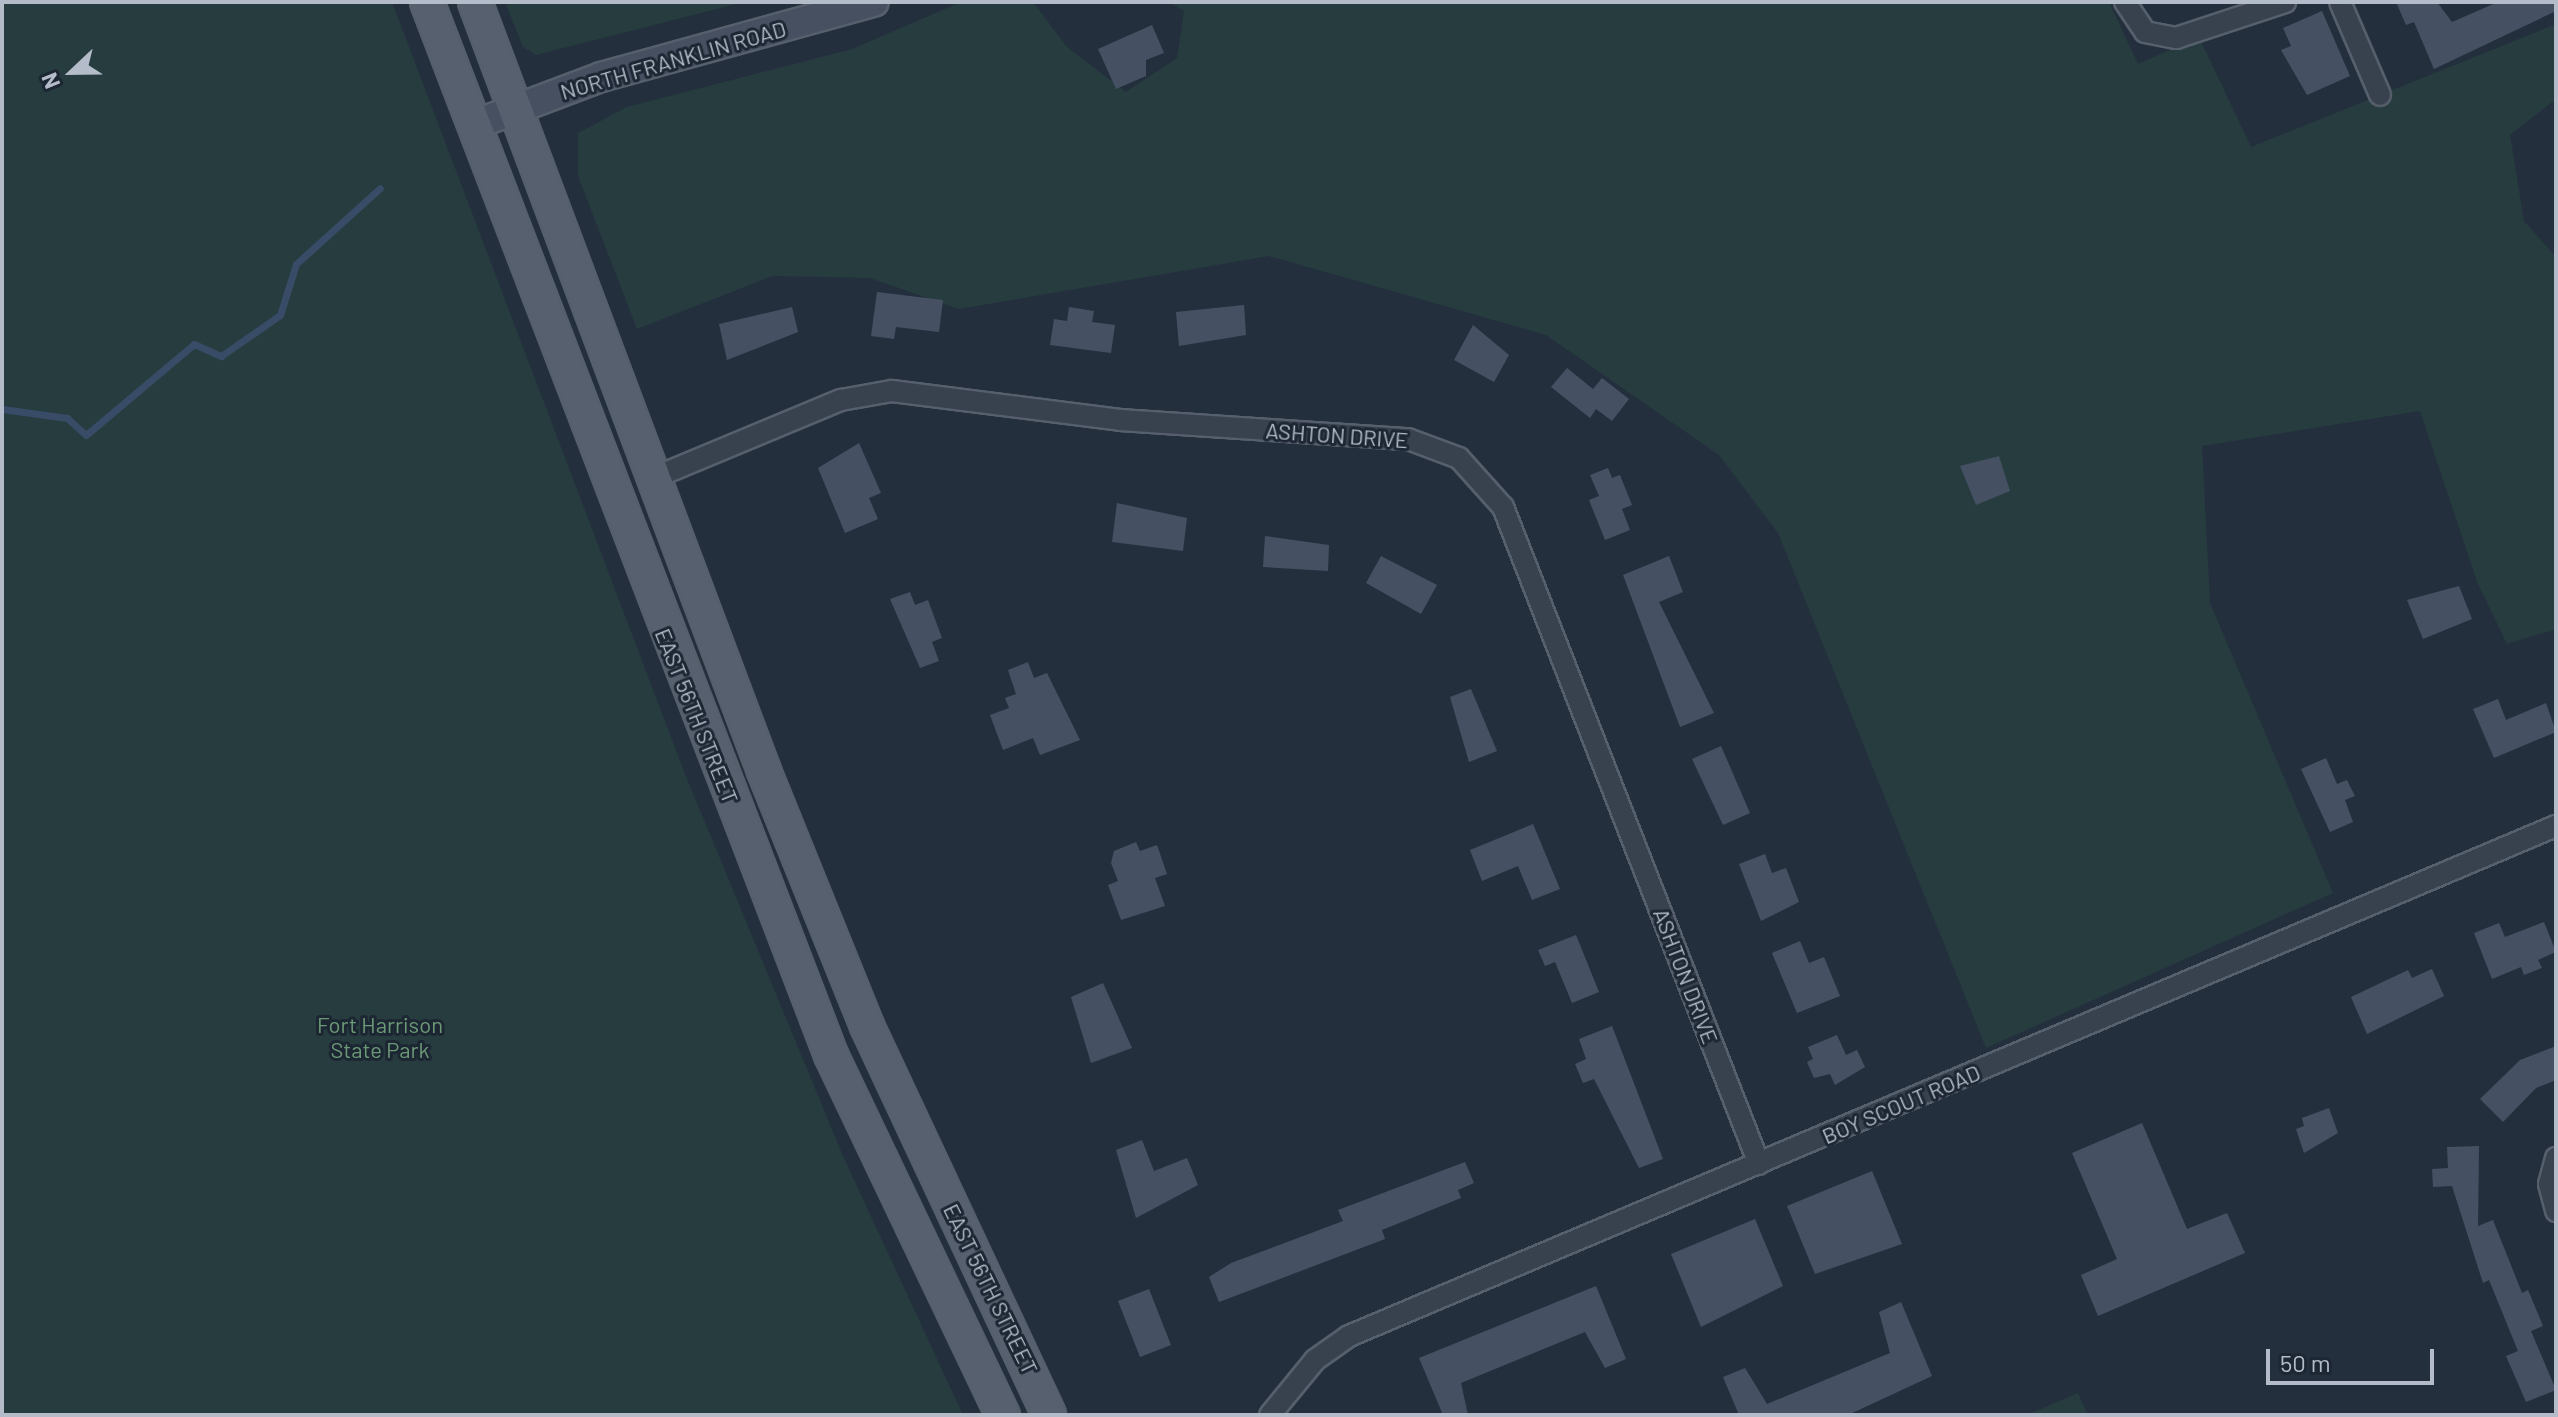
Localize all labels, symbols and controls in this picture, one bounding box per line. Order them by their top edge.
street label: NORTH FRANKLIN ROAD [557,15,789,105]
north arrow [32,32,112,112]
text: N [35,69,65,93]
street label: ASHTON DRIVE [1265,417,1409,453]
street label: EAST 56TH STREET [650,625,744,807]
street label: ASHTON DRIVE [1648,905,1724,1047]
park label: Fort Harrison State Park [317,1011,443,1062]
street label: BOY SCOUT ROAD [1818,1059,1984,1149]
street label: EAST 56TH STREET [938,1199,1044,1379]
scale bar [2270,1333,2438,1383]
text: 50 m [2280,1348,2331,1377]

